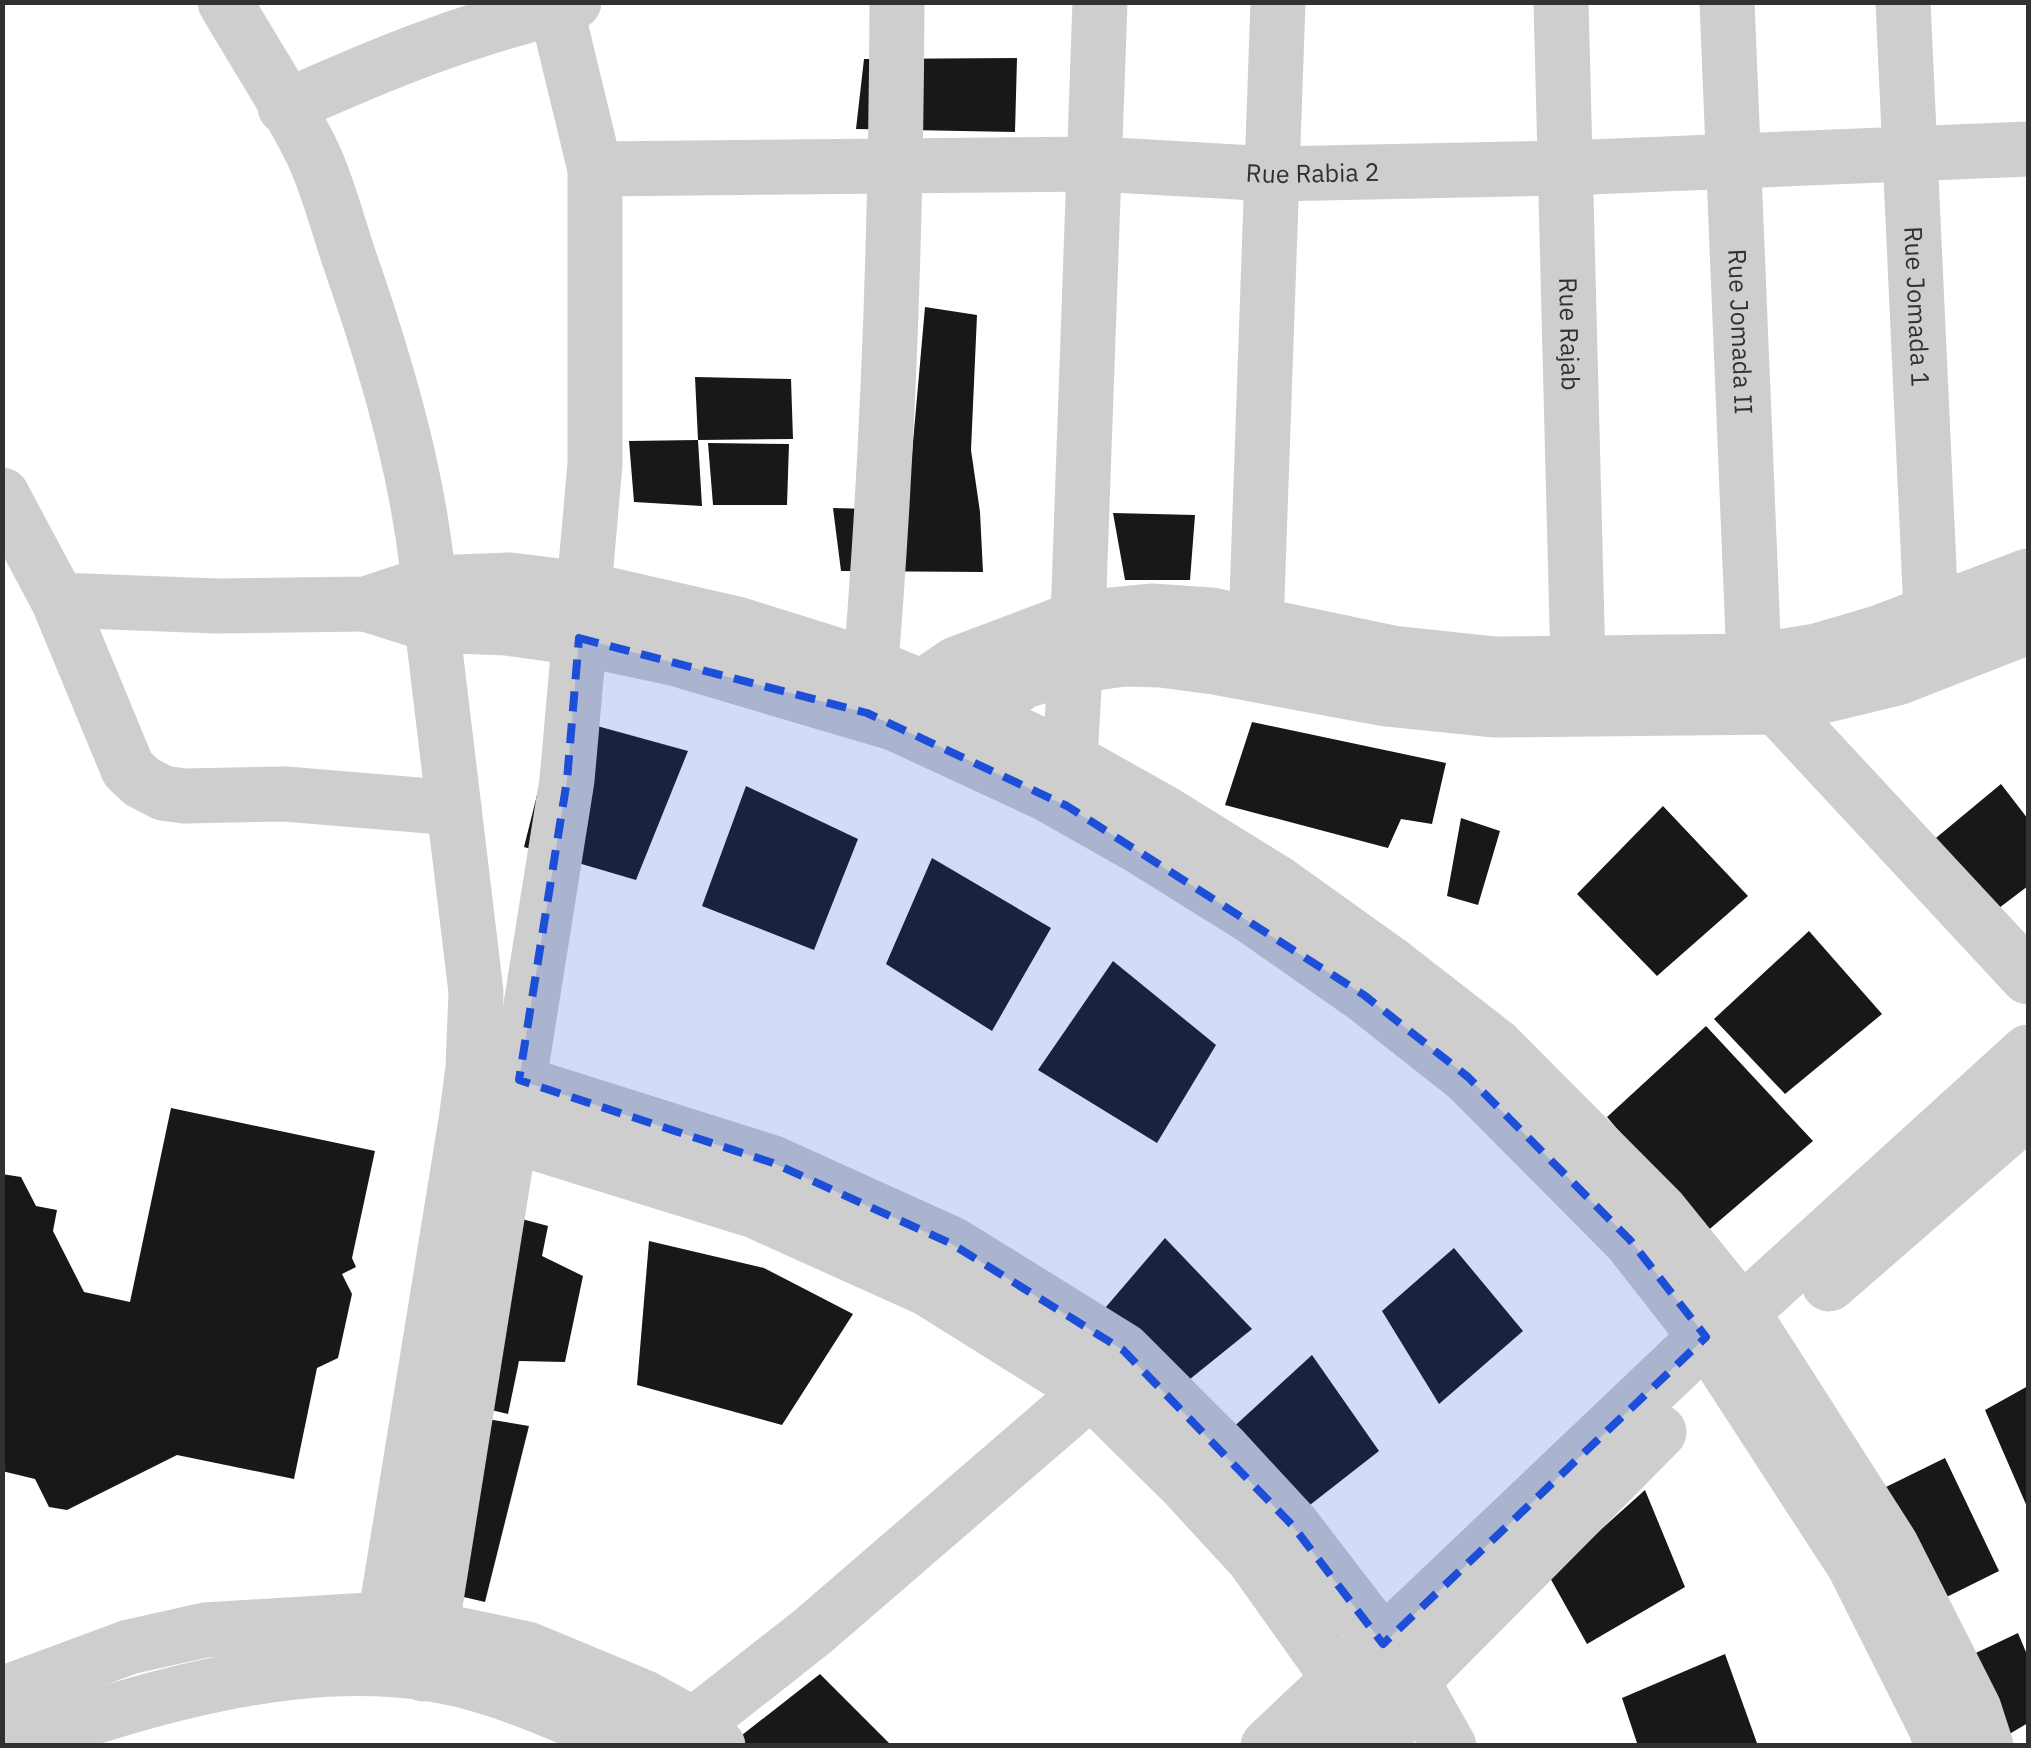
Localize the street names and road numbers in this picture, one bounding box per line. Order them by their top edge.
street label: Rue Rabia 2 [1245,155,1380,190]
street label: Rue Jomada 1 [1897,226,1938,388]
street label: Rue Jomada II [1721,248,1761,415]
street label: Rue Rajab [1552,277,1588,391]

